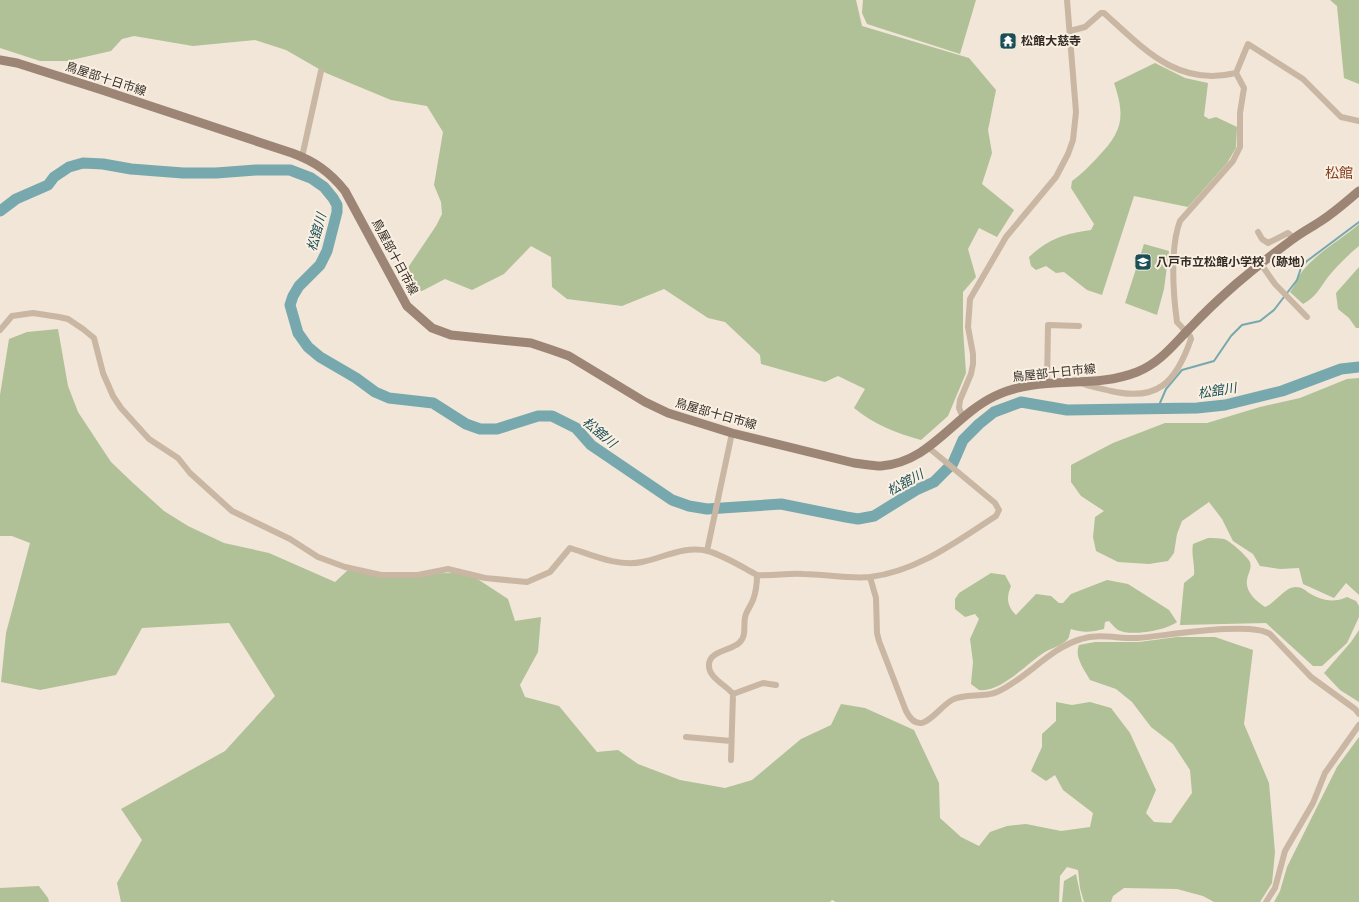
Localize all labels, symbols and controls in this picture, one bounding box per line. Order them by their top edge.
temple icon: 松館大慈寺 [998,31,1018,51]
place label: 松館大慈寺 [1021,34,1081,48]
street label: 鳥屋部十日市線 [64,59,148,99]
district label: 松館 [1325,165,1353,181]
water label: 松舘川 [304,209,330,253]
street label: 鳥屋部十日市線 [369,217,421,297]
school or university icon: 八戸市立松館小学校（跡地） [1133,252,1153,272]
place label: 八戸市立松館小学校（跡地） [1156,255,1312,269]
street label: 鳥屋部十日市線 [1011,362,1097,384]
water label: 松舘川 [1197,380,1239,401]
street label: 鳥屋部十日市線 [674,396,758,432]
water label: 松舘川 [580,414,621,452]
water label: 松舘川 [885,465,928,498]

